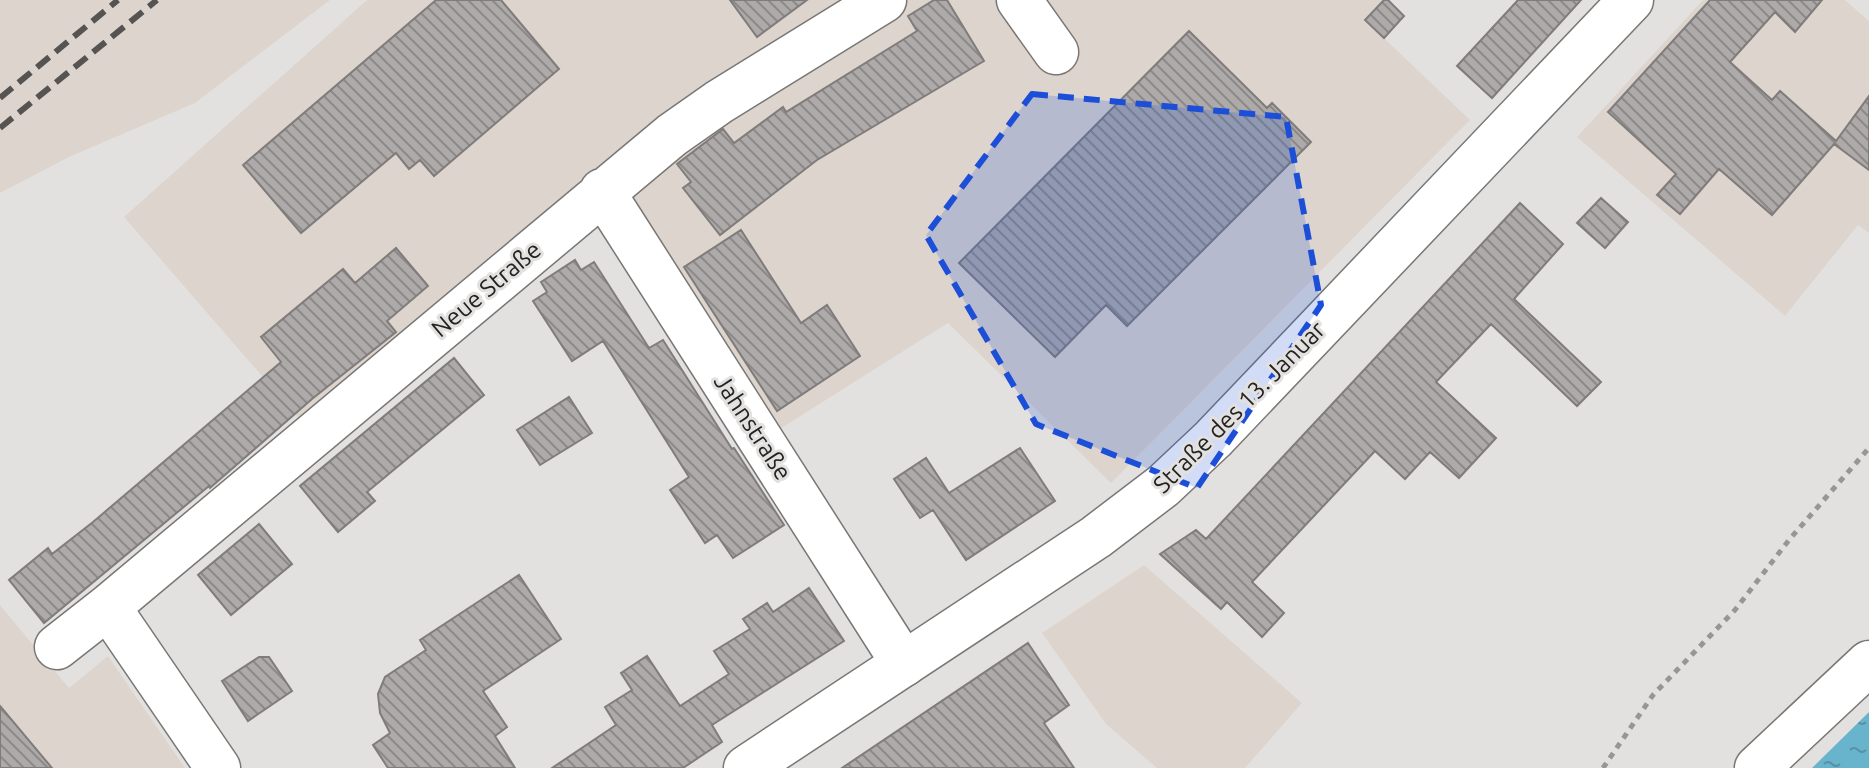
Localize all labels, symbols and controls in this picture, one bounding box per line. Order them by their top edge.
street label: Neue Straße [426,236,546,342]
street label: Straße des 13. Januar [1148,316,1330,498]
street label: Jahnstraße [709,369,797,485]

